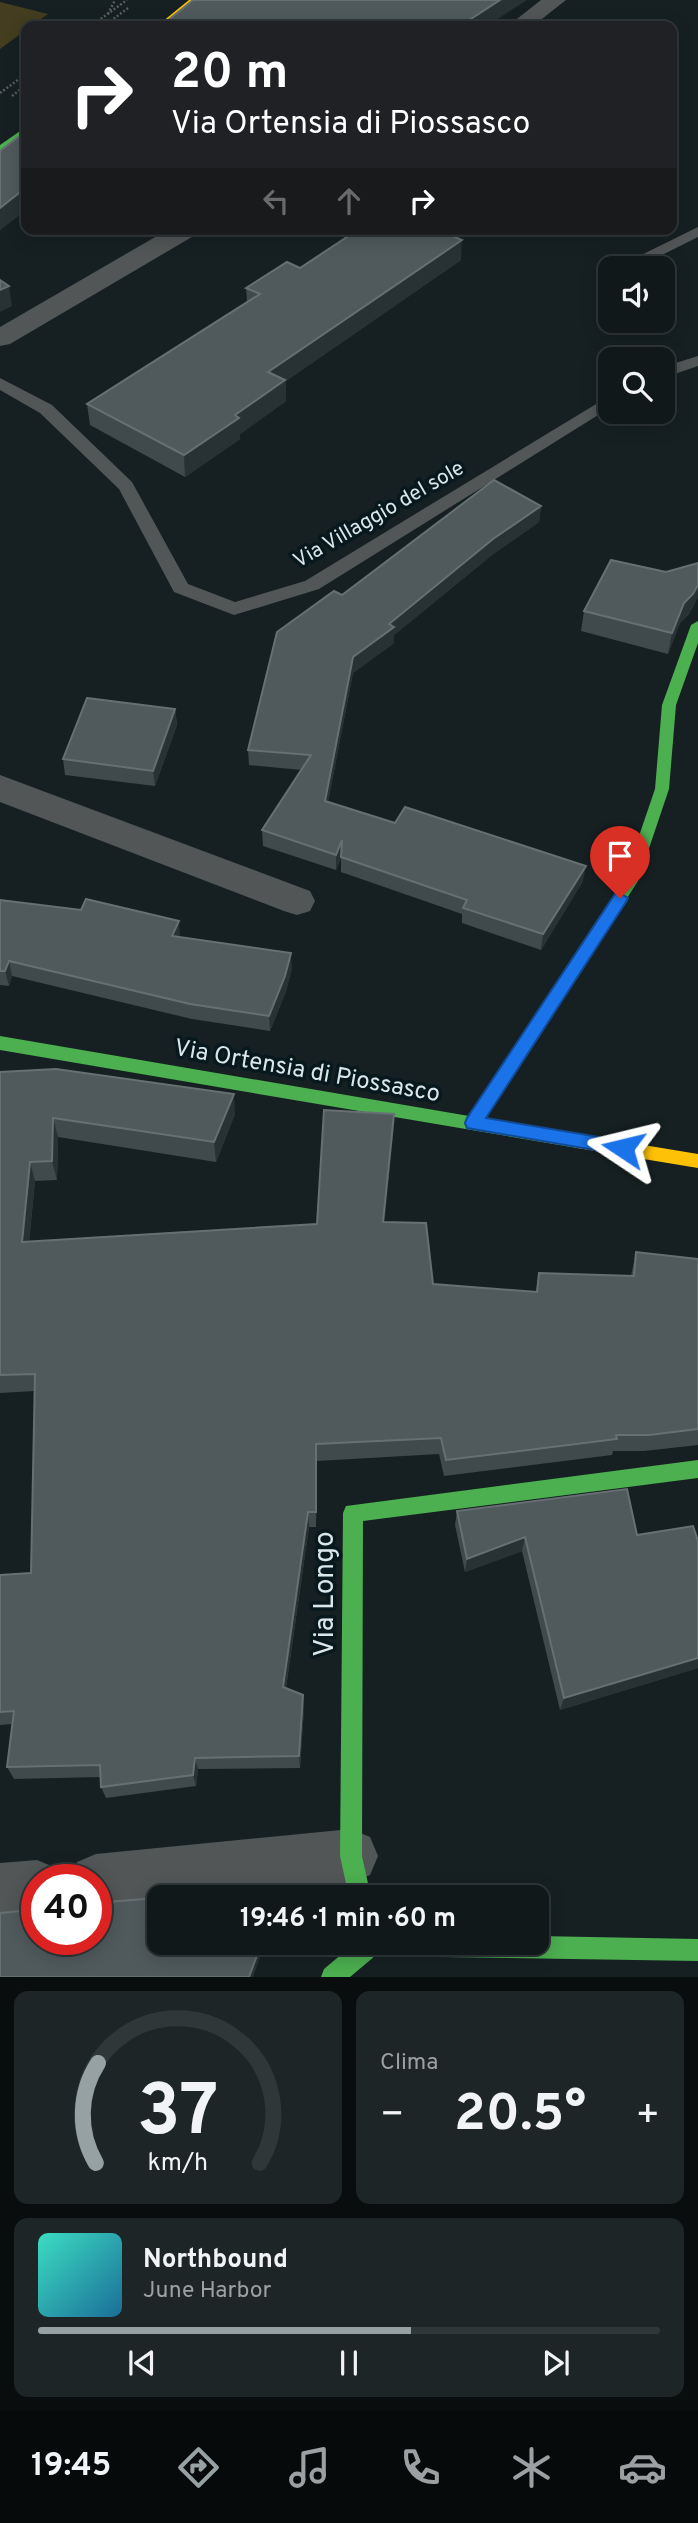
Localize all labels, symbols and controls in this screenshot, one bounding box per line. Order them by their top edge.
text: 20 m [171,44,288,106]
icon: right [56,49,147,140]
text: Via Ortensia di Piossasco [171,105,530,145]
icon: left [257,182,295,220]
icon: ahead [330,182,368,220]
icon: right [403,182,441,220]
map controls [598,256,675,424]
button: sound [598,256,675,333]
button: search [598,347,675,424]
street label: Via Villaggio del sole [289,455,469,575]
pin [590,826,650,898]
icon: arrive [601,837,639,875]
street label: Via Ortensia di Piossasco [172,1034,442,1110]
position arrow [586,1111,660,1185]
street label: Via Longo [308,1531,344,1657]
speed limit sign: 40 [21,1864,112,1955]
text: 19:46 · 1 min · 60 m [240,1903,456,1936]
text: Clima [380,2049,438,2078]
text: 37 [137,2070,219,2162]
text: 20.5° [454,2083,586,2149]
text: − [380,2092,405,2141]
text: + [635,2092,660,2141]
text: km/h [148,2148,208,2180]
text: Northbound [143,2244,288,2277]
text: June Harbor [143,2277,271,2306]
icon: previous [123,2344,161,2382]
icon: pause [330,2344,368,2382]
icon: next [537,2344,575,2382]
icon: directions [174,2443,223,2492]
icon: music [285,2443,334,2492]
icon: phone [396,2443,445,2492]
icon: climate [507,2443,556,2492]
icon: car [618,2443,667,2492]
text: 19:45 [31,2447,111,2487]

